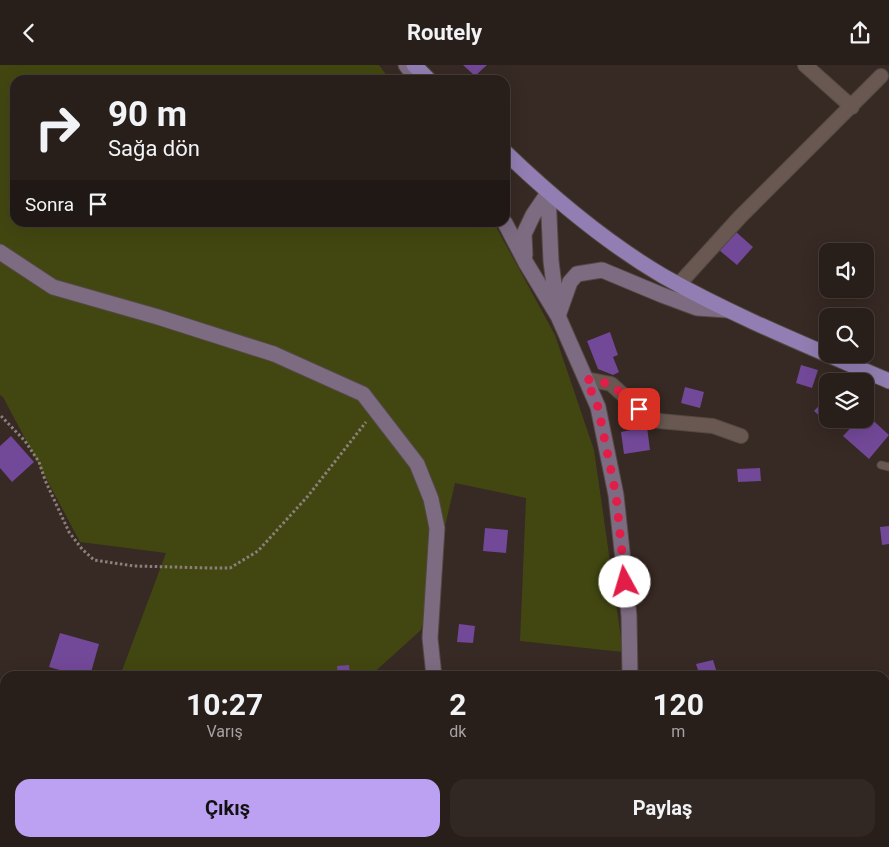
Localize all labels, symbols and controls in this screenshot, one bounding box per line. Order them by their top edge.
icon: back [15,19,43,47]
icon: share [846,19,874,47]
text: Routely [407,20,482,45]
text: 90 m [108,94,187,135]
icon: right [25,95,90,160]
text: Sağa dön [108,136,200,161]
icon: arrive [84,190,112,218]
text: Sonra [25,193,74,216]
map controls [819,243,874,428]
button: sound [819,243,874,298]
button: search [819,308,874,363]
button: layers [819,373,874,428]
pin [618,388,660,430]
icon: arrive [625,395,653,423]
position arrow [598,555,650,607]
text: 10:27 [186,687,263,722]
text: 2 [449,687,466,722]
text: 120 [652,687,704,722]
text: Varış [207,722,243,741]
text: dk [449,722,466,741]
text: m [671,722,685,741]
button: Çıkış [15,779,440,837]
button: Paylaş [450,779,875,837]

